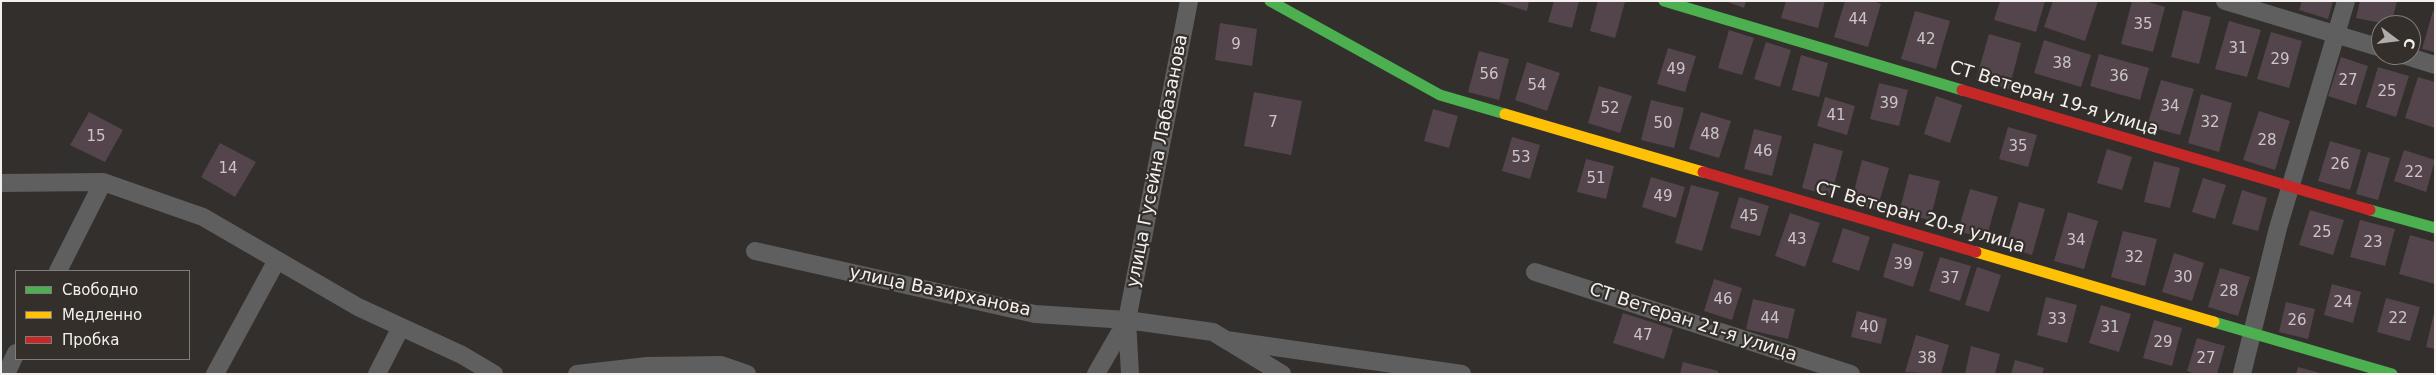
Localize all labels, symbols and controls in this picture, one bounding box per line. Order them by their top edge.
house number: 44 [1848,11,1868,29]
north arrow [2371,15,2421,65]
house number: 35 [2133,16,2153,34]
house number: 42 [1916,31,1936,49]
street label: улица Гусейна Лабазанова [1123,33,1193,289]
house number: 9 [1231,36,1241,54]
text: С [2400,37,2419,51]
house number: 31 [2228,40,2248,58]
house number: 29 [2270,51,2290,69]
house number: 38 [2052,55,2072,73]
street label: СТ Ветеран 19-я улица [1947,57,2161,141]
house number: 49 [1666,61,1686,79]
house number: 56 [1479,66,1499,84]
house number: 36 [2109,68,2129,86]
house number: 27 [2338,72,2358,90]
house number: 54 [1527,77,1547,95]
house number: 25 [2377,83,2397,101]
house number: 39 [1879,95,1899,113]
house number: 34 [2160,98,2180,116]
house number: 52 [1600,100,1620,118]
house number: 41 [1826,107,1846,125]
house number: 7 [1268,114,1278,132]
house number: 32 [2200,114,2220,132]
house number: 50 [1653,115,1673,133]
house number: 48 [1700,126,1720,144]
house number: 15 [86,128,106,146]
house number: 28 [2257,132,2277,150]
house number: 35 [2008,138,2028,156]
house number: 46 [1753,143,1773,161]
house number: 53 [1511,149,1531,167]
house number: 26 [2330,156,2350,174]
house number: 14 [218,160,238,178]
house number: 22 [2404,164,2424,182]
house number: 51 [1586,170,1606,188]
street label: СТ Ветеран 20-я улица [1813,178,2027,258]
house number: 49 [1653,188,1673,206]
house number: 45 [1739,208,1759,226]
house number: 25 [2312,224,2332,242]
house number: 43 [1787,231,1807,249]
house number: 34 [2066,232,2086,250]
house number: 23 [2363,234,2383,252]
house number: 32 [2124,249,2144,267]
house number: 39 [1893,256,1913,274]
street label: улица Вазирханова [847,262,1033,322]
house number: 30 [2173,269,2193,287]
legend [15,270,190,360]
house number: 37 [1940,270,1960,288]
street label: СТ Ветеран 21-я улица [1586,279,1800,367]
text: Свободно [62,281,138,299]
house number: 28 [2219,283,2239,301]
house number: 46 [1713,291,1733,309]
house number: 24 [2333,294,2353,312]
text: Медленно [62,306,142,324]
house number: 44 [1760,310,1780,328]
house number: 22 [2388,310,2408,328]
house number: 33 [2047,311,2067,329]
house number: 26 [2287,312,2307,330]
house number: 40 [1859,319,1879,337]
house number: 31 [2100,319,2120,337]
house number: 47 [1633,327,1653,345]
text: Пробка [62,331,119,349]
house number: 29 [2153,334,2173,352]
house number: 38 [1917,350,1937,368]
house number: 27 [2196,350,2216,368]

